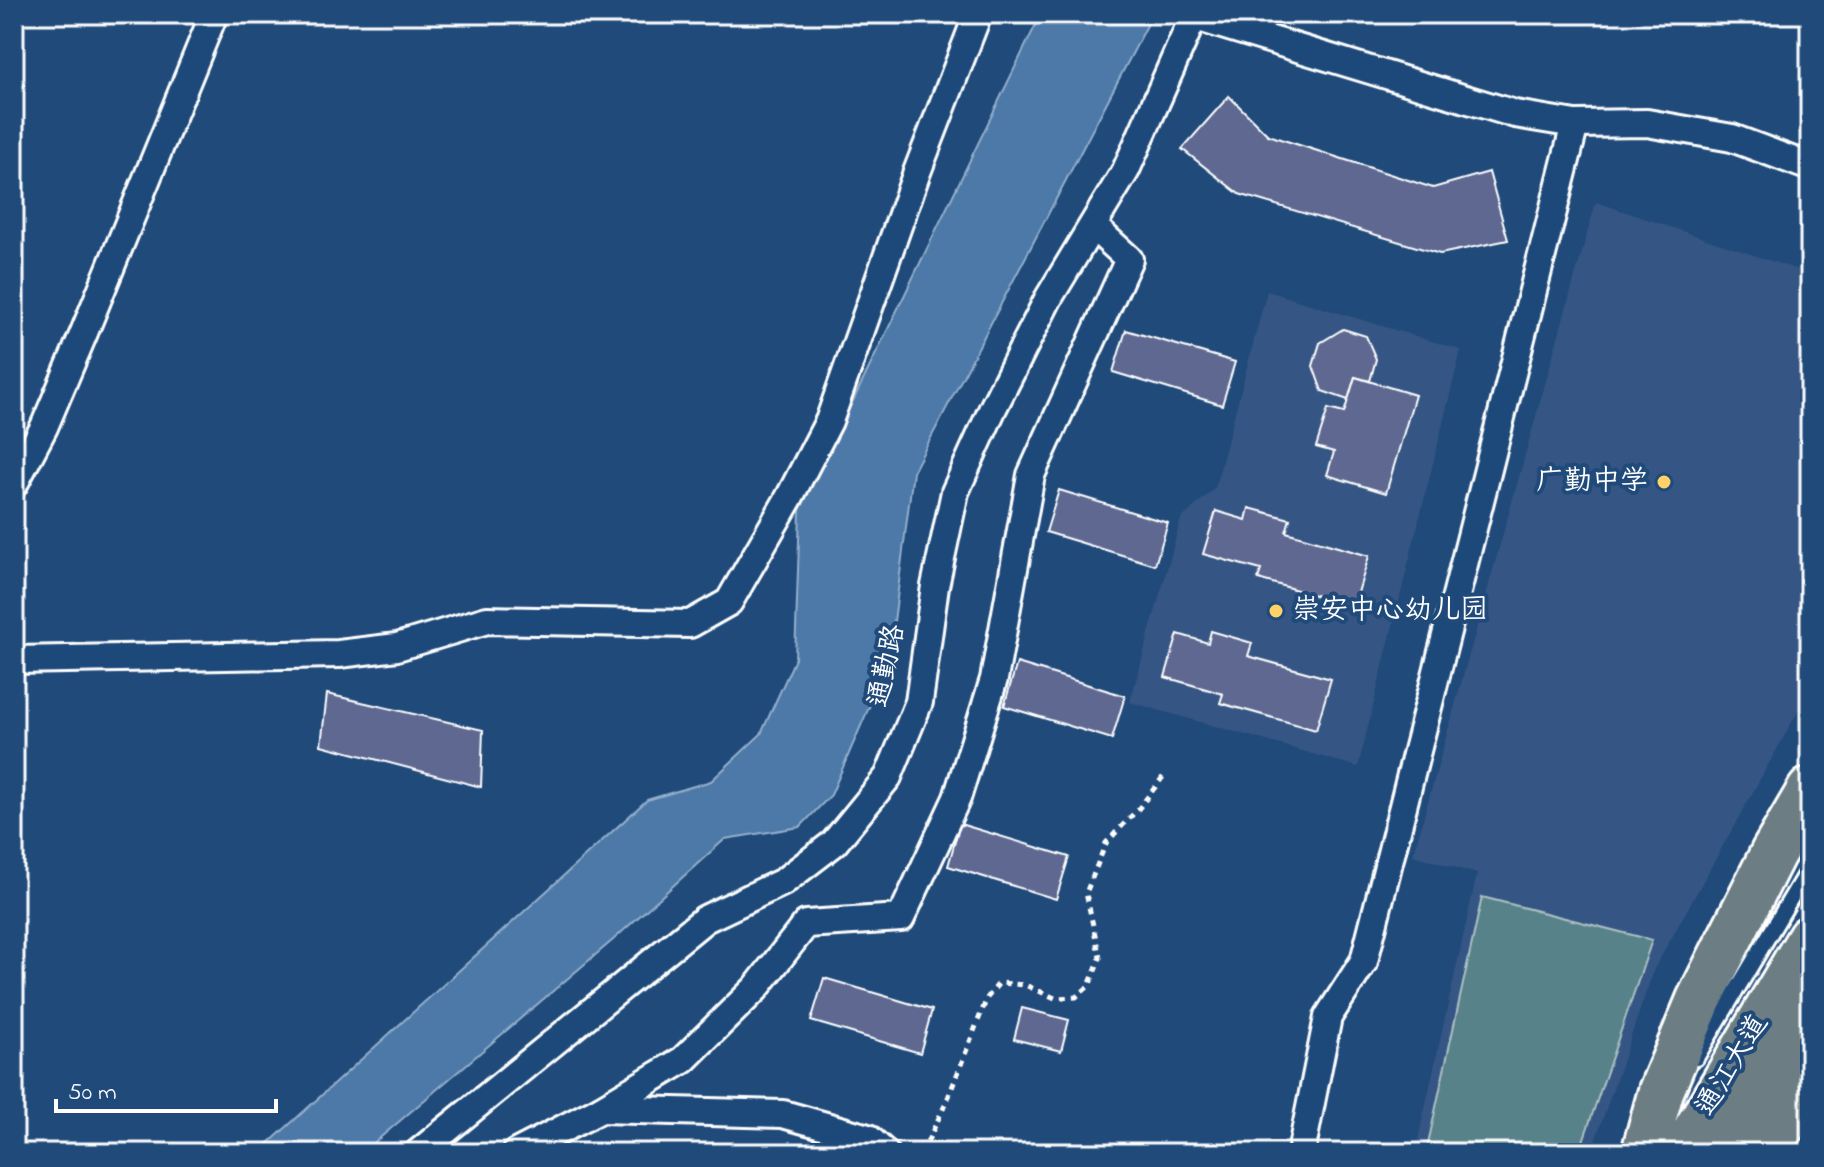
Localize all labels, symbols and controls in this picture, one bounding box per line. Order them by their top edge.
place label: 广勤中学 [1536,462,1648,503]
marker: 广勤中学 [1655,473,1673,491]
place label: 崇安中心幼儿园 [1292,591,1488,632]
marker: 崇安中心幼儿园 [1267,602,1285,620]
street label: 通勤路 [859,621,917,711]
street label: 通江大道 [1687,1007,1779,1125]
scale bar [56,1063,276,1113]
text: 50 m [68,1076,117,1111]

